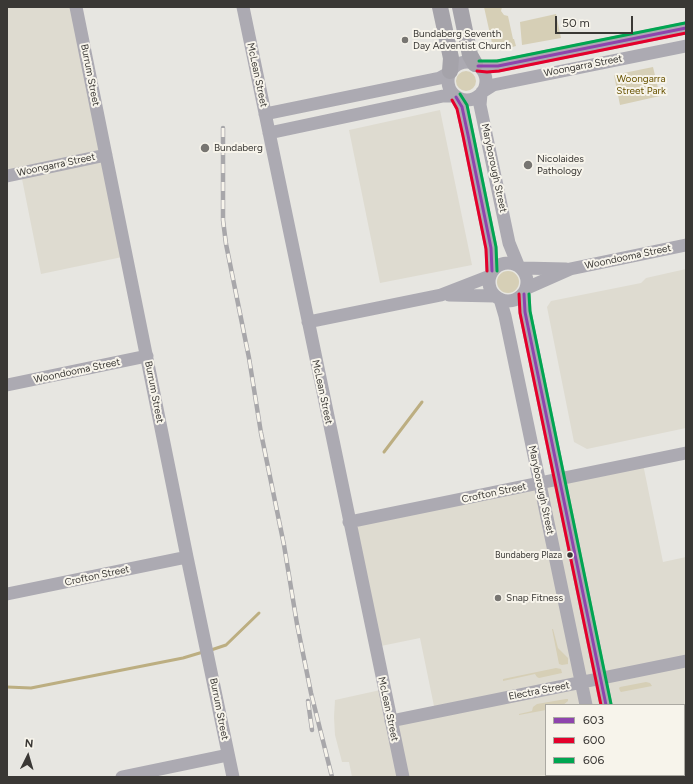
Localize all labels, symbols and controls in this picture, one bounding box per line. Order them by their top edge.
scale bar [557,8,635,34]
text: 50 m [562,16,590,30]
place label: Bundaberg Seventh Day Adventist Church [413,28,511,52]
marker: Bundaberg Seventh Day Adventist Church [400,35,410,45]
street label: McLean Street [244,42,270,108]
street label: Burrum Street [78,43,102,107]
street label: Woongarra Street [543,53,623,79]
park label: Woongarra Street Park [616,73,666,96]
street label: Maryborough Street [479,122,509,214]
marker: Bundaberg [199,142,211,154]
place label: Bundaberg [214,142,263,154]
street label: Woongarra Street [16,151,96,179]
place label: Nicolaides Pathology [537,153,584,176]
marker: Nicolaides Pathology [522,159,534,171]
street label: Woondooma Street [584,242,672,272]
street label: Woondooma Street [33,356,121,386]
street label: McLean Street [309,359,335,425]
street label: Burrum Street [142,360,166,424]
street label: Maryborough Street [526,444,556,536]
street label: Crofton Street [461,480,527,506]
place label: Bundaberg Plaza [495,550,562,560]
marker: Bundaberg Plaza [565,550,575,560]
street label: Crofton Street [64,563,130,589]
place label: Snap Fitness [506,592,563,604]
marker: Snap Fitness [493,593,503,603]
street label: McLean Street [375,676,401,742]
street label: Burrum Street [207,677,231,741]
street label: Electra Street [508,679,570,703]
legend [545,704,685,776]
text: 603 [583,713,604,727]
text: 600 [583,733,605,747]
north arrow [8,736,48,776]
text: N [24,737,34,750]
text: 606 [583,753,604,767]

